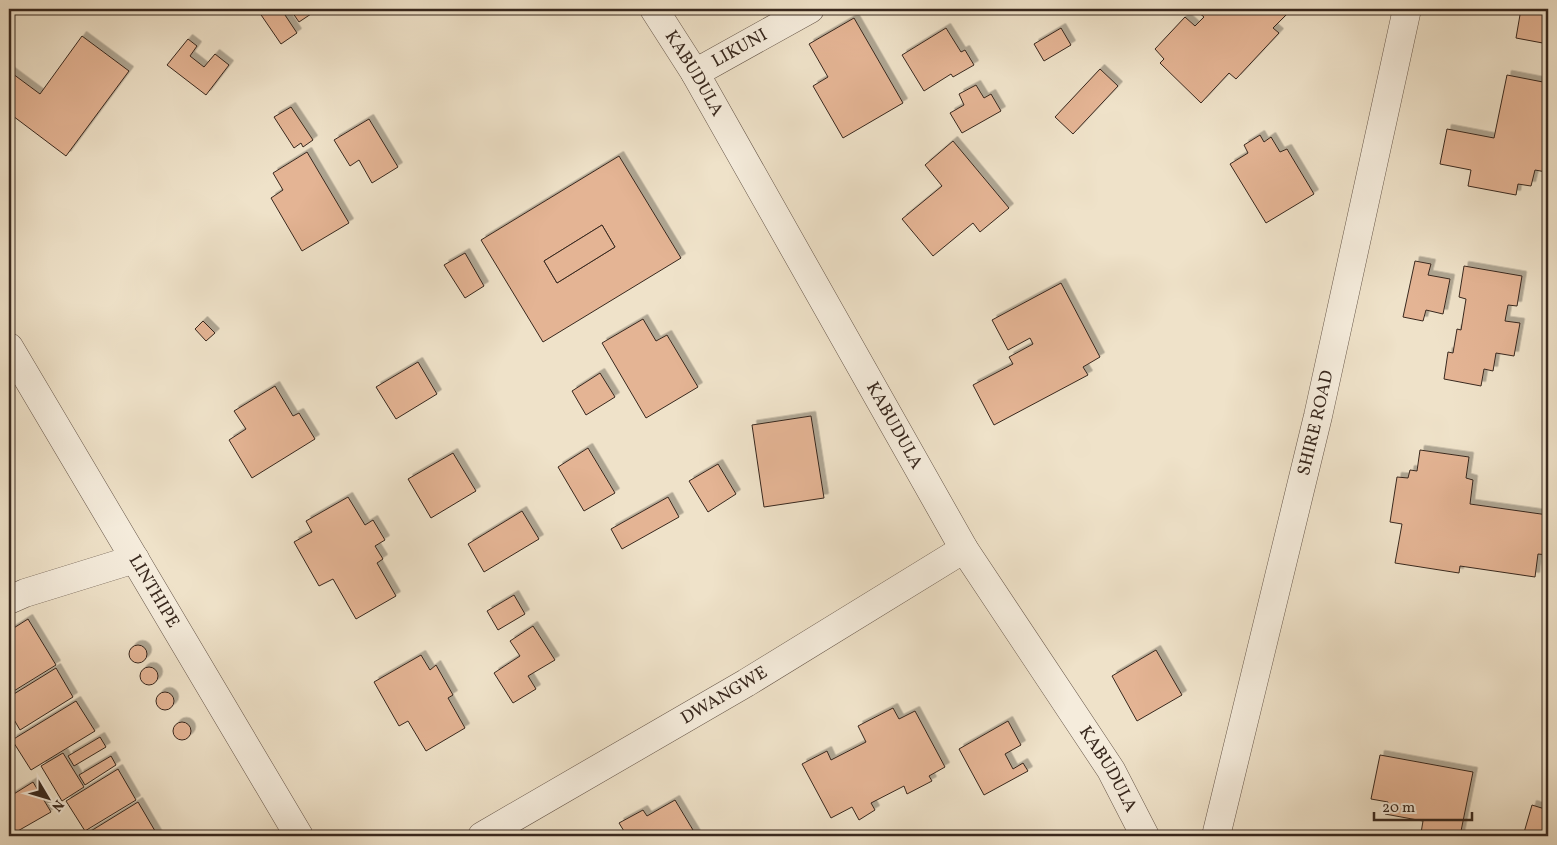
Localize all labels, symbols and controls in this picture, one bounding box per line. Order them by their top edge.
street label: LIKUNI [707,23,772,74]
street label: KABUDULA [658,26,730,121]
street label: SHIRE ROAD [1291,368,1340,478]
street label: KABUDULA [860,377,929,474]
street label: LINTHIPE [122,550,185,633]
street label: DWANGWE [676,660,772,731]
street label: KABUDULA [1073,721,1143,817]
north arrow [22,772,72,822]
scale bar [1374,790,1472,822]
text: N [46,795,68,815]
text: 20 m [1382,798,1415,819]

